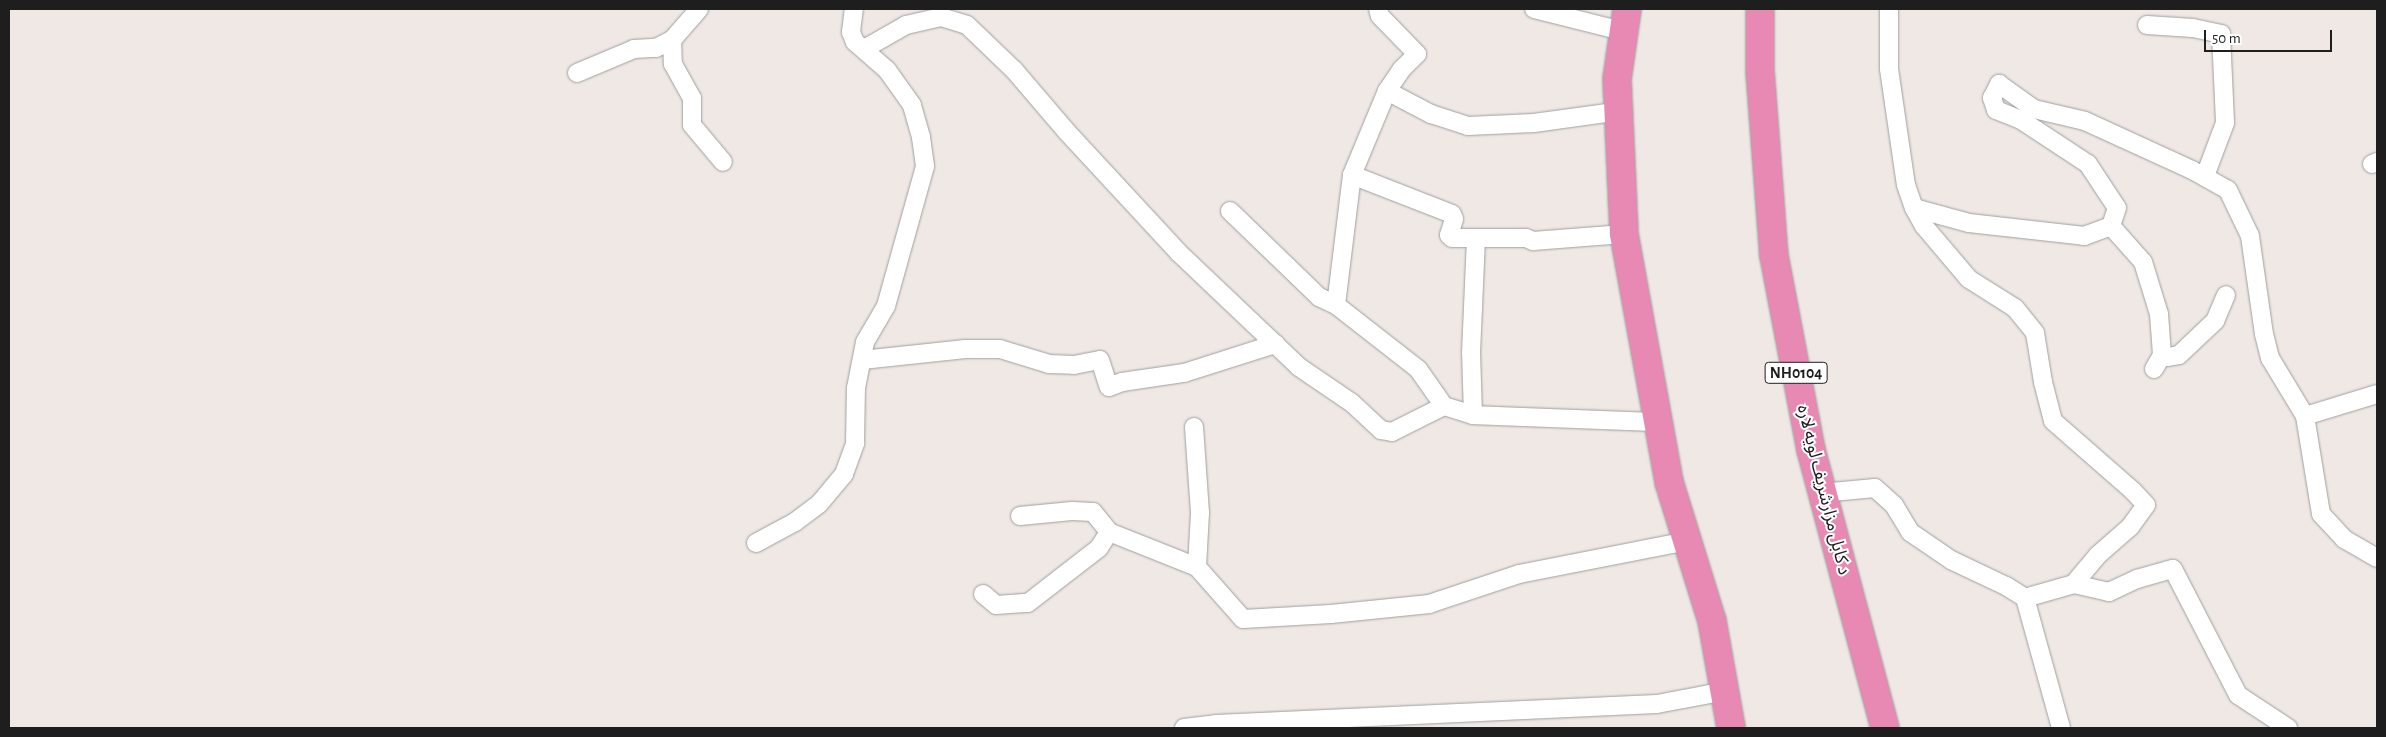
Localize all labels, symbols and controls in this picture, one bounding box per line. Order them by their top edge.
scale bar [2206,20,2334,52]
text: 50 m [2212,31,2241,46]
road number: NH0104 [1764,359,1828,386]
street label: د کابل مزارشریف لویه لاره [1791,403,1855,577]

